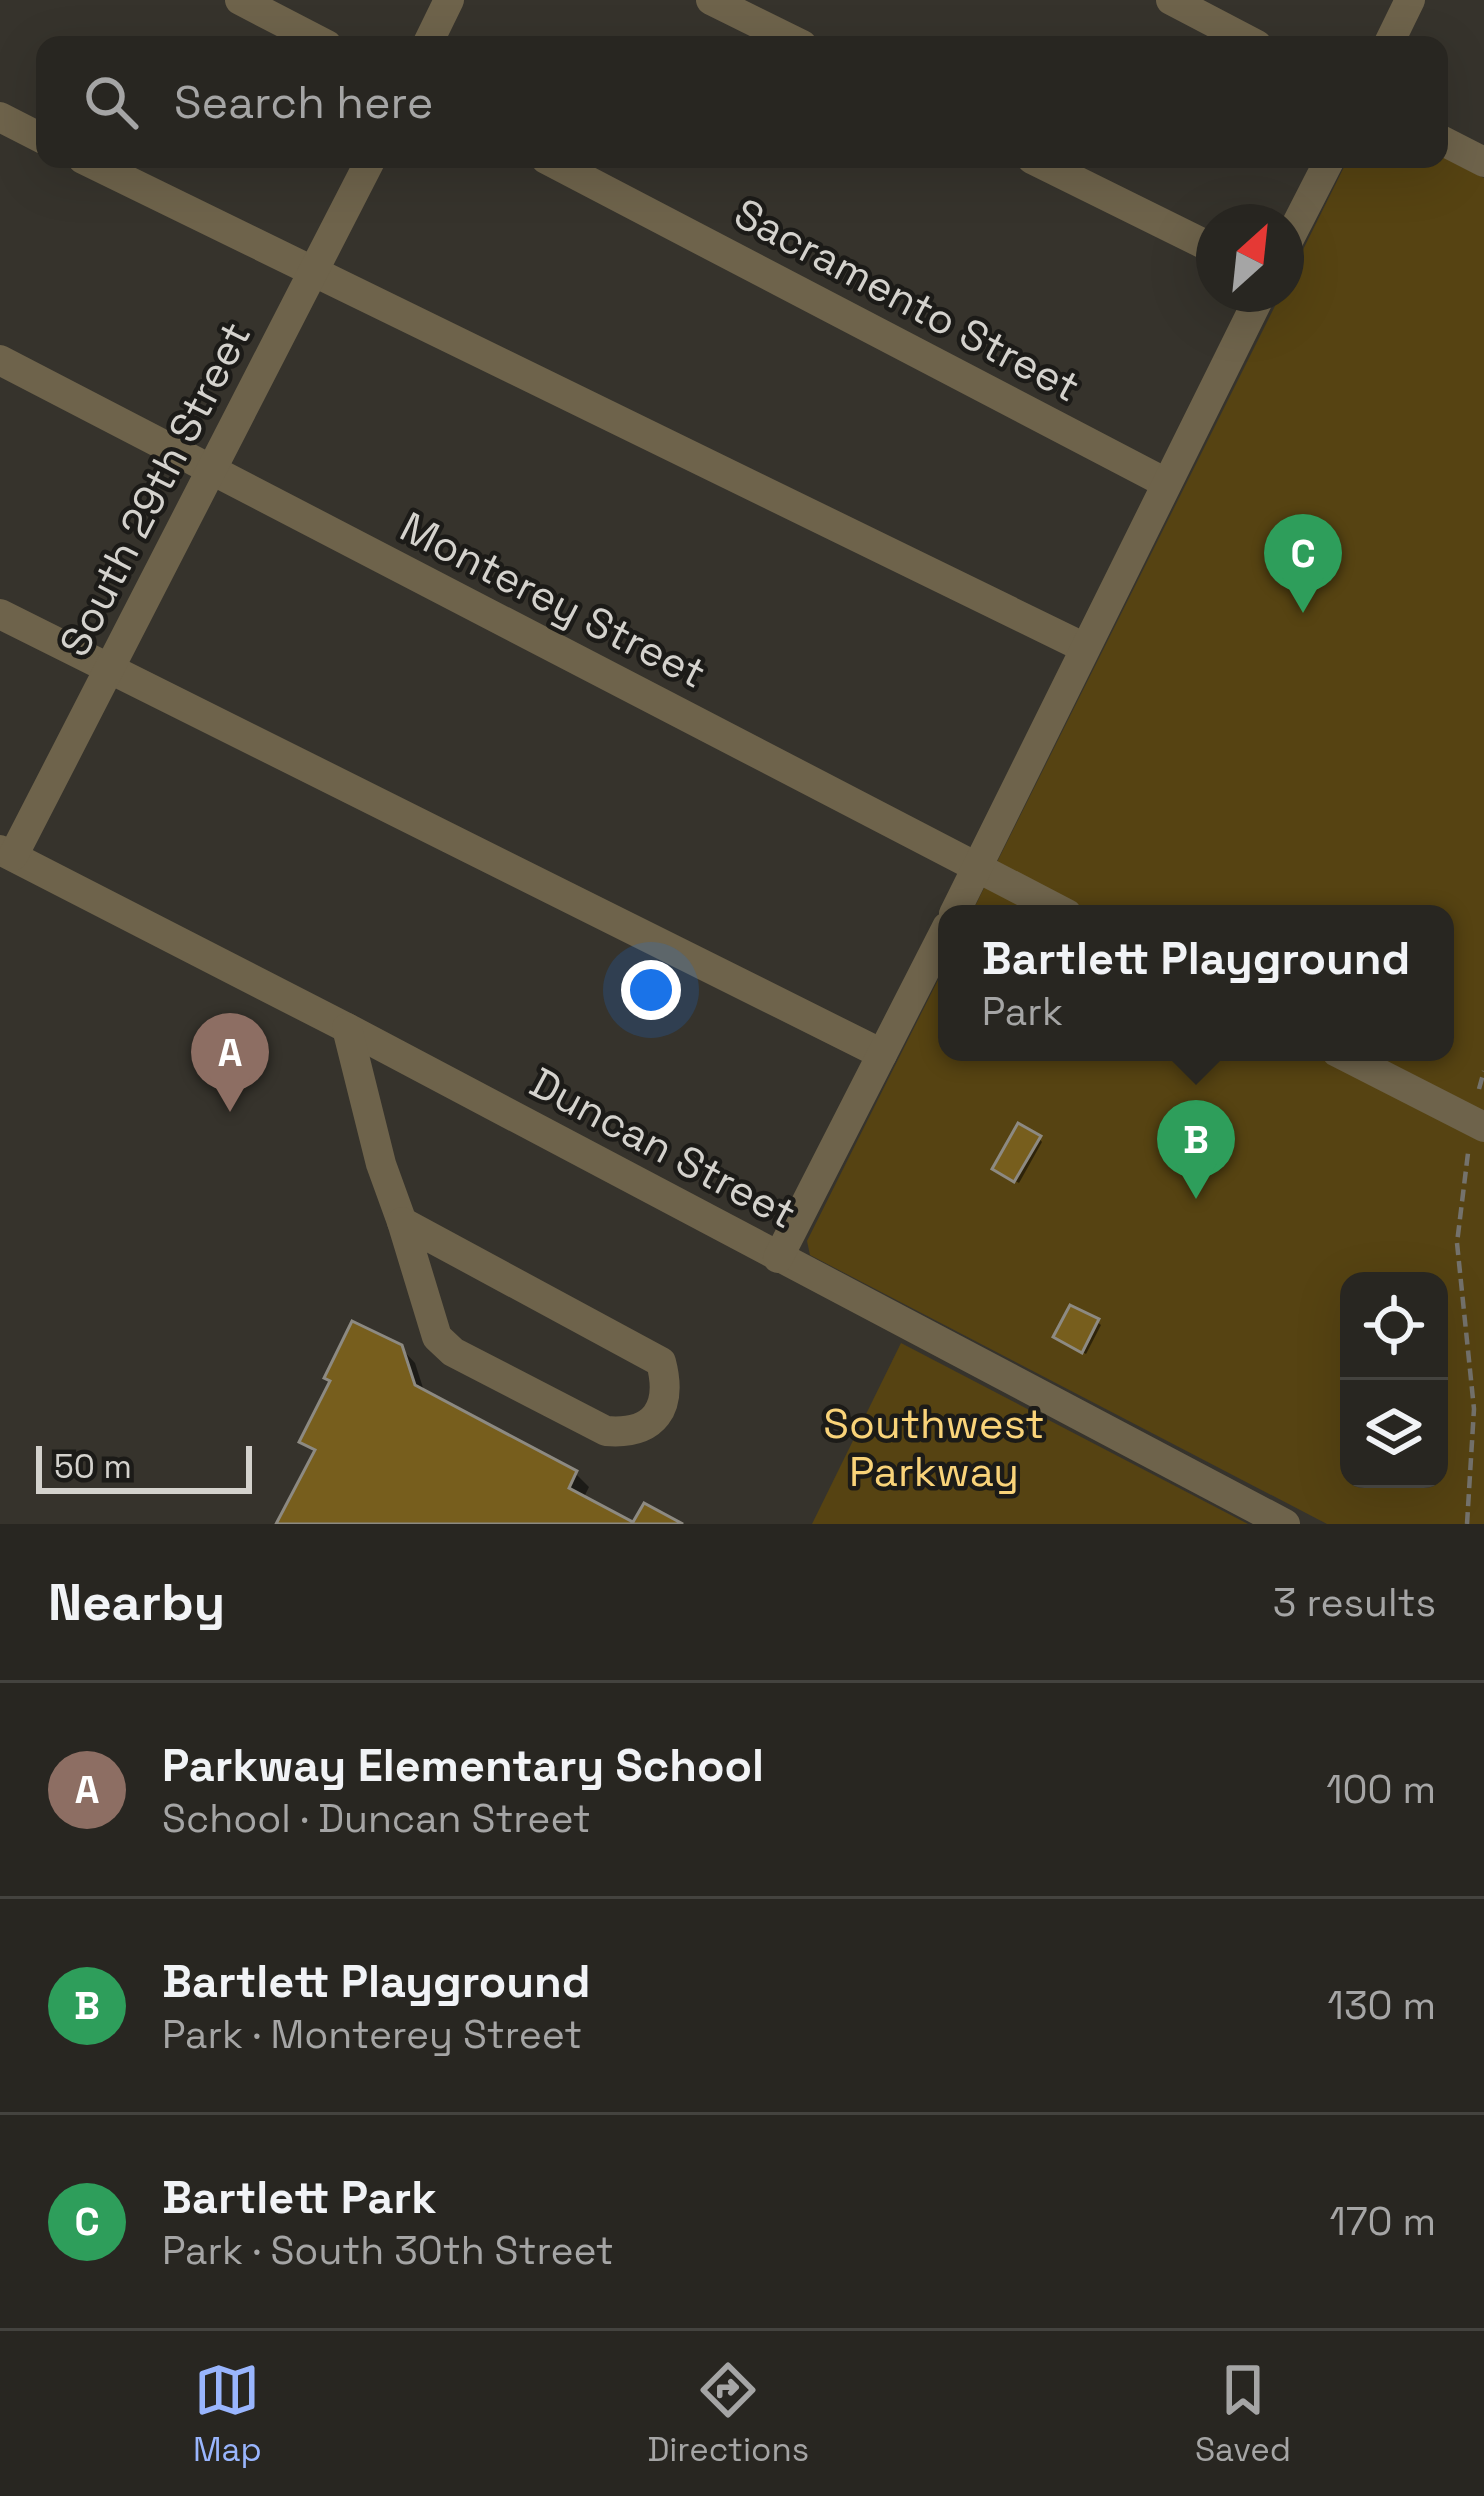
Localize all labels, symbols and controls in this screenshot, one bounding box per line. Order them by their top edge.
search box [36,36,1448,168]
icon: search [78,69,144,135]
text: Search here [174,74,433,131]
street label: Sacramento Street [725,187,1089,413]
north arrow [1196,204,1304,312]
street label: South 29th Street [48,313,262,665]
street label: Monterey Street [391,500,715,700]
pin: C [1264,514,1342,613]
popup [938,905,1454,1061]
text: Bartlett Playground [982,930,1410,987]
your location [621,960,681,1020]
text: Park [982,987,1063,1036]
pin: A [191,1013,269,1112]
street label: Duncan Street [521,1056,805,1240]
pin: B [1157,1100,1235,1199]
map controls [1340,1272,1448,1488]
button: locate [1340,1272,1448,1380]
button: layers [1340,1380,1448,1488]
park label: Southwest Parkway [823,1397,1045,1498]
scale bar [36,1440,252,1493]
text: 50 m [54,1446,132,1488]
text: Nearby [48,1570,225,1635]
text: 3 results [1273,1578,1436,1627]
text: Parkway Elementary School [162,1737,764,1794]
text: A [75,1765,99,1814]
text: 100 m [1326,1765,1436,1814]
text: School · Duncan Street [162,1794,591,1843]
text: Bartlett Playground [162,1953,590,2010]
text: B [74,1981,100,2030]
text: 130 m [1328,1981,1436,2030]
text: Park · Monterey Street [162,2010,582,2059]
text: Bartlett Park [162,2169,437,2226]
text: C [74,2197,100,2246]
text: 170 m [1329,2197,1436,2246]
text: Park · South 30th Street [162,2226,614,2275]
tab: Map [193,2357,262,2471]
tab: Directions [647,2357,809,2471]
tab: Saved [1195,2357,1291,2471]

